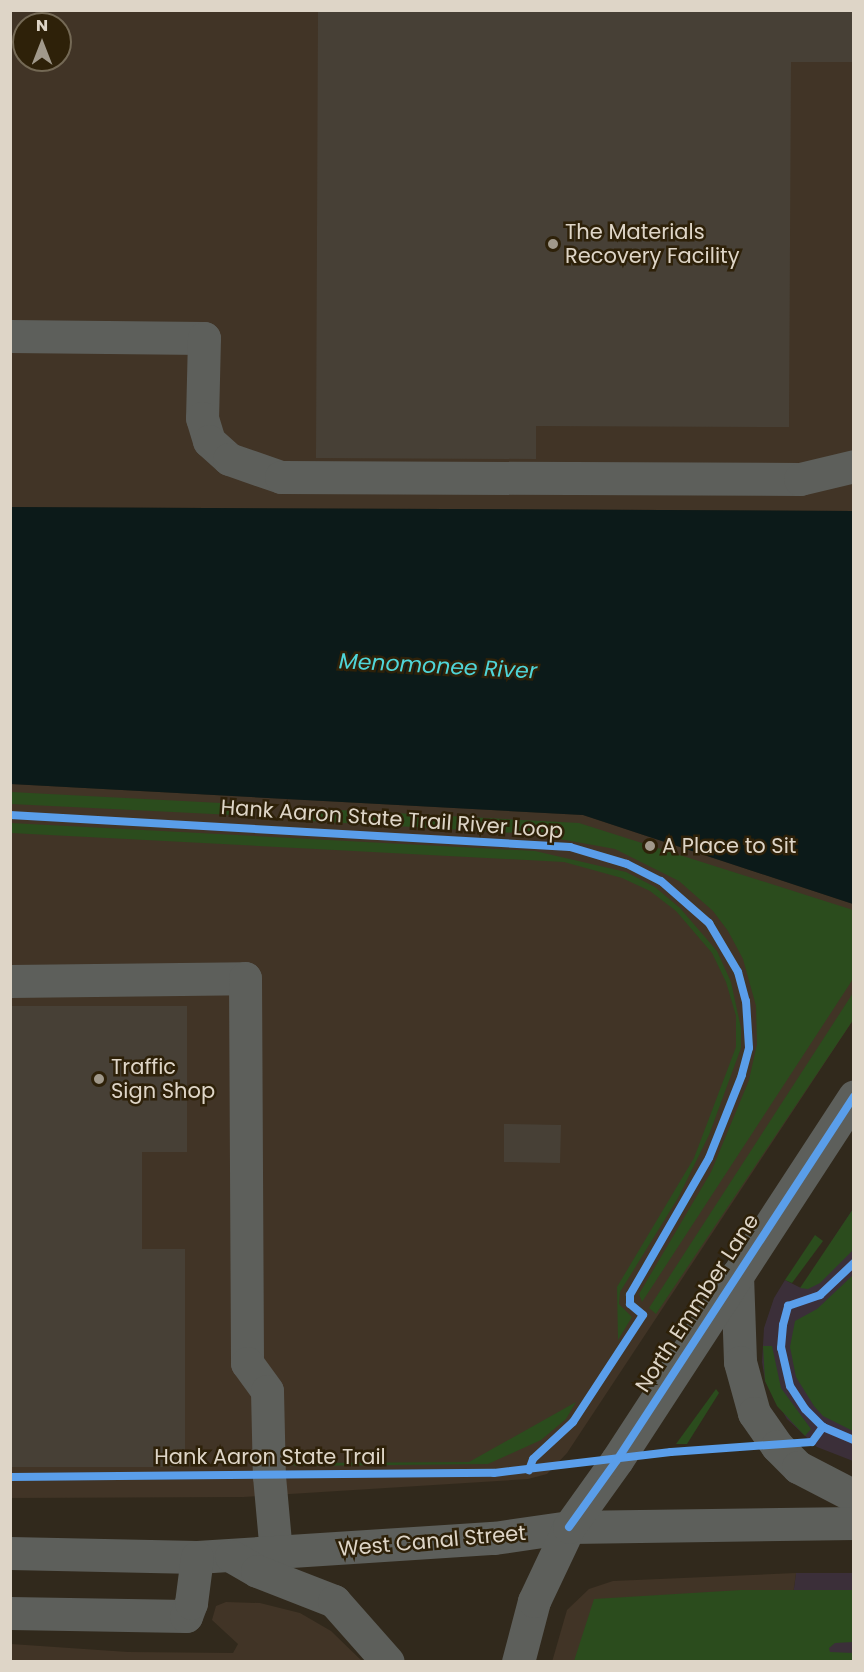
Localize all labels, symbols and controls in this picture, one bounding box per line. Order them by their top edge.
north arrow [12,12,72,72]
text: N [36,14,48,37]
place label: The Materials Recovery Facility [565,219,740,269]
marker: The Materials Recovery Facility [546,237,560,251]
water label: Menomonee River [338,648,538,684]
street label: Hank Aaron State Trail River Loop [220,794,564,844]
place label: A Place to Sit [662,833,796,859]
marker: A Place to Sit [643,839,657,853]
place label: Traffic Sign Shop [111,1054,215,1104]
marker: Traffic Sign Shop [92,1072,106,1086]
street label: North Emmber Lane [630,1209,764,1397]
street label: Hank Aaron State Trail [154,1444,386,1470]
street label: West Canal Street [337,1520,527,1562]

